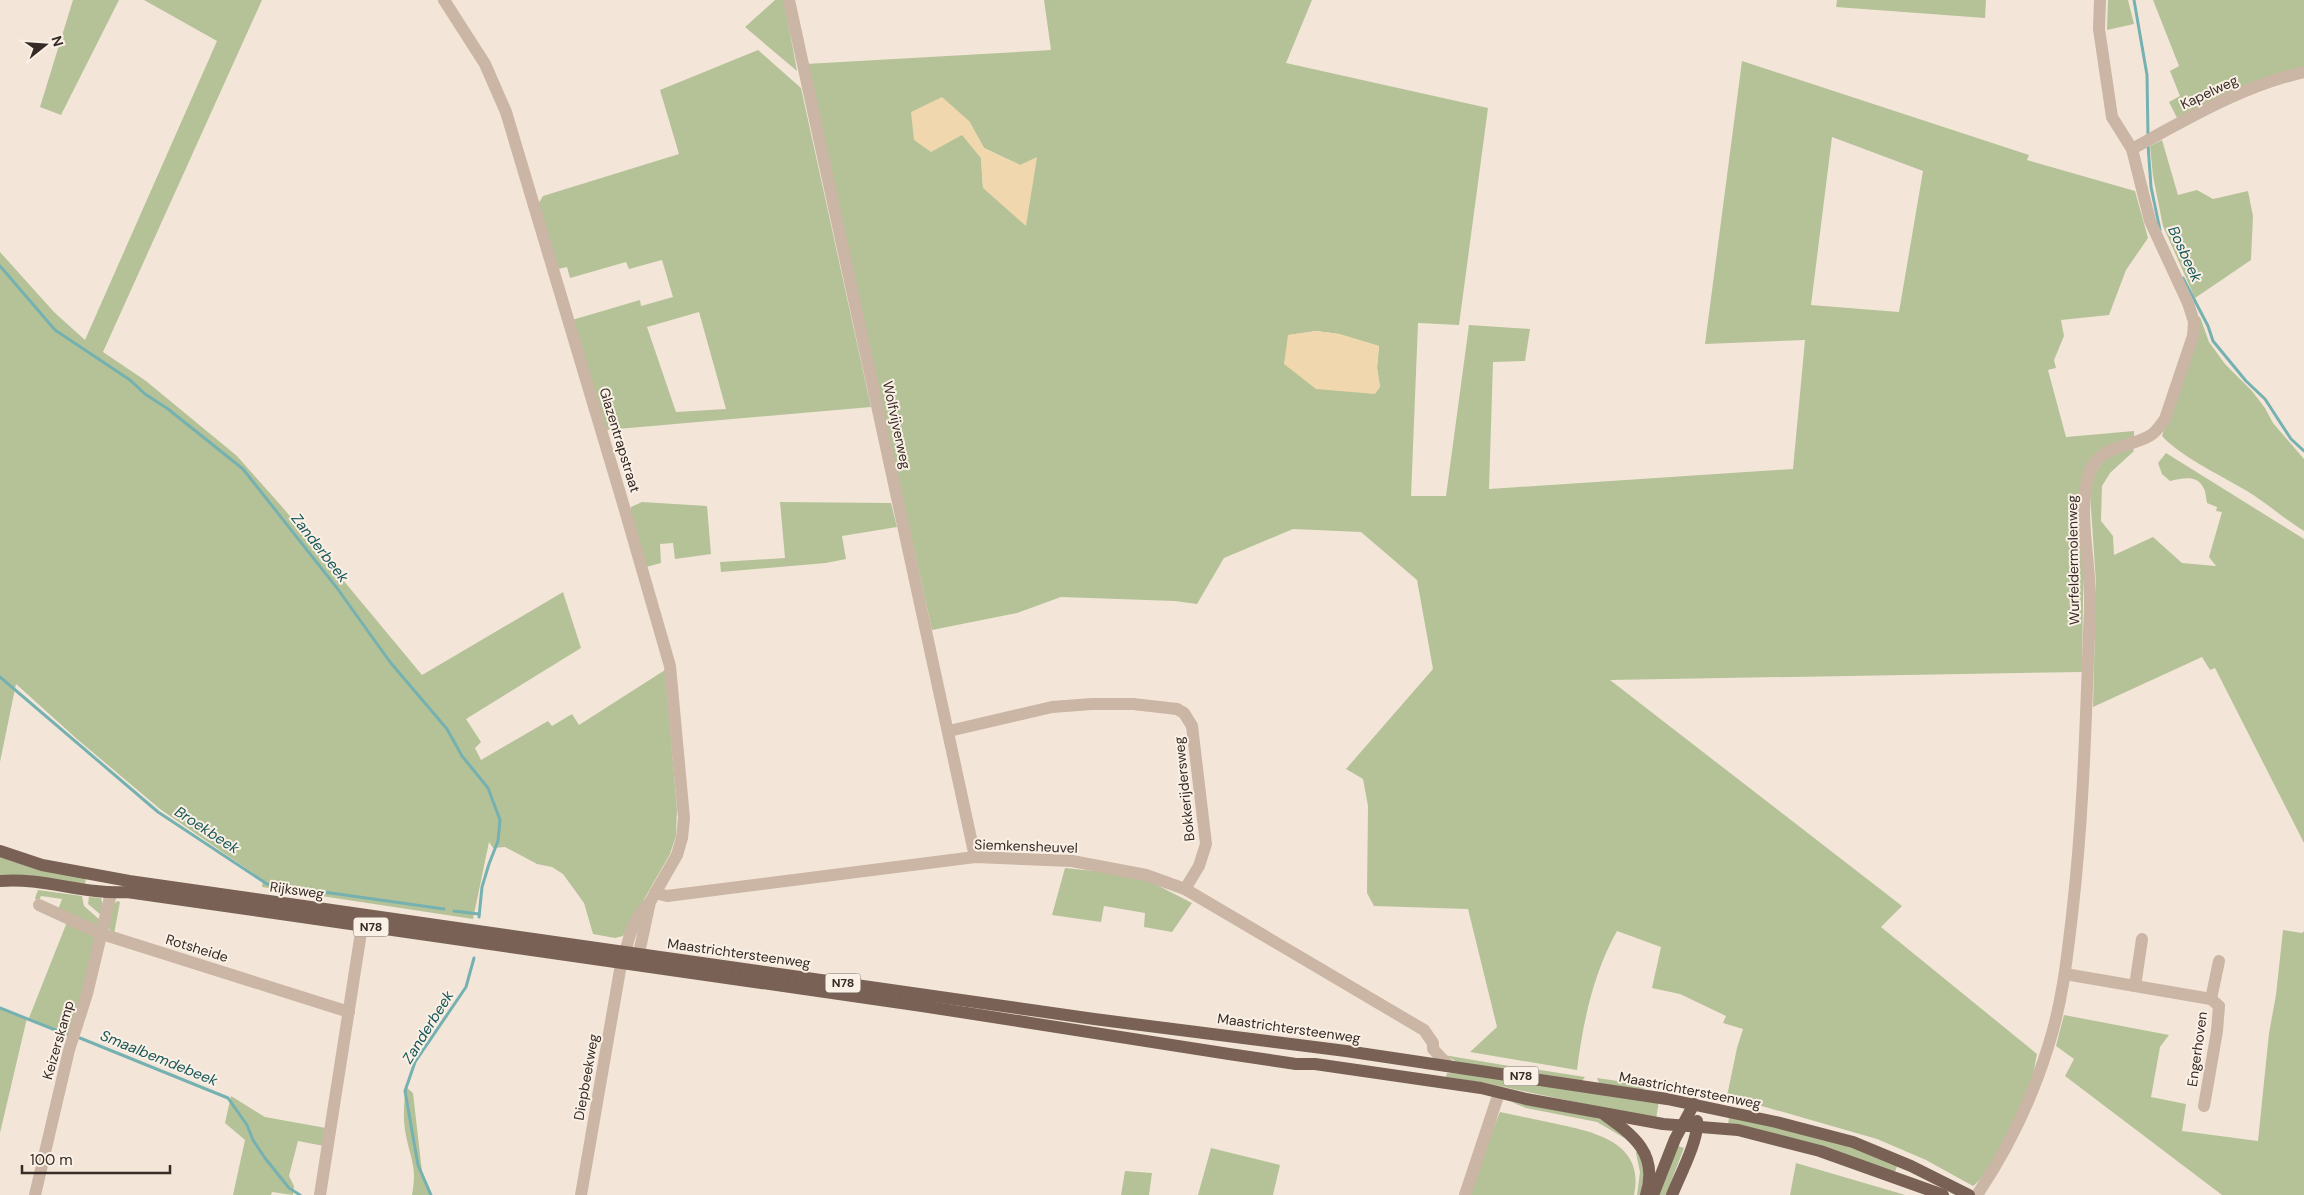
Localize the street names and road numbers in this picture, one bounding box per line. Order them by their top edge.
street label: Kapelweg [2177,71,2241,113]
street label: Wolfvijverweg [879,379,915,471]
street label: Glazentrapstraat [596,385,644,495]
street label: Wurfeldermolenweg [2063,495,2083,625]
street label: Bokkerijdersweg [1170,736,1198,842]
street label: Siemkensheuvel [974,835,1078,857]
street label: Rijksweg [269,877,325,903]
road number: N78 [354,918,388,936]
street label: Rotsheide [164,930,231,966]
street label: Maastrichtersteenweg [666,934,812,972]
road number: N78 [826,974,860,992]
street label: Keizerskamp [38,998,78,1082]
street label: Maastrichtersteenweg [1216,1009,1362,1047]
street label: Engerhoven [2183,1010,2211,1088]
street label: Diepbeekweg [570,1032,602,1122]
road number: N78 [1504,1066,1538,1086]
street label: Maastrichtersteenweg [1617,1067,1763,1113]

